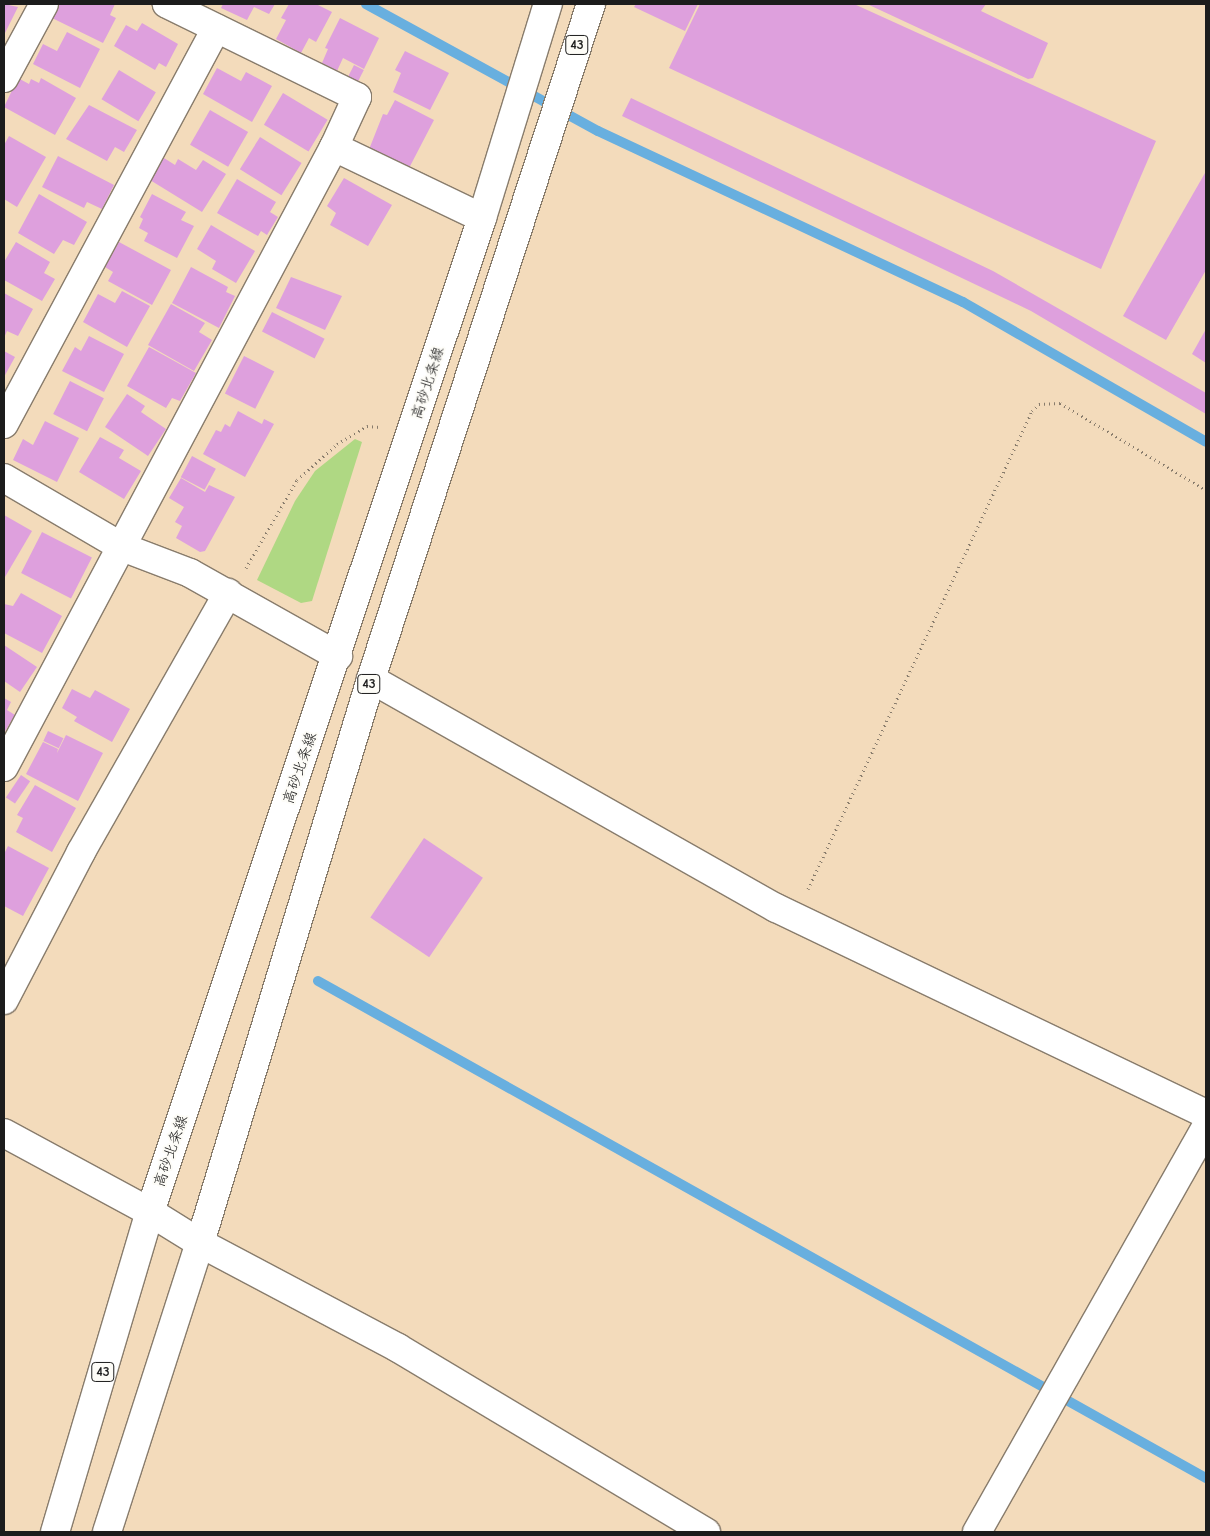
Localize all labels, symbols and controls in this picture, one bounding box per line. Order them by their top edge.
road number: 43 [564,34,590,56]
street label: 高砂北条線 [408,345,448,421]
road number: 43 [356,672,382,696]
street label: 高砂北条線 [279,730,321,806]
street label: 高砂北条線 [150,1113,192,1189]
road number: 43 [90,1360,116,1384]

